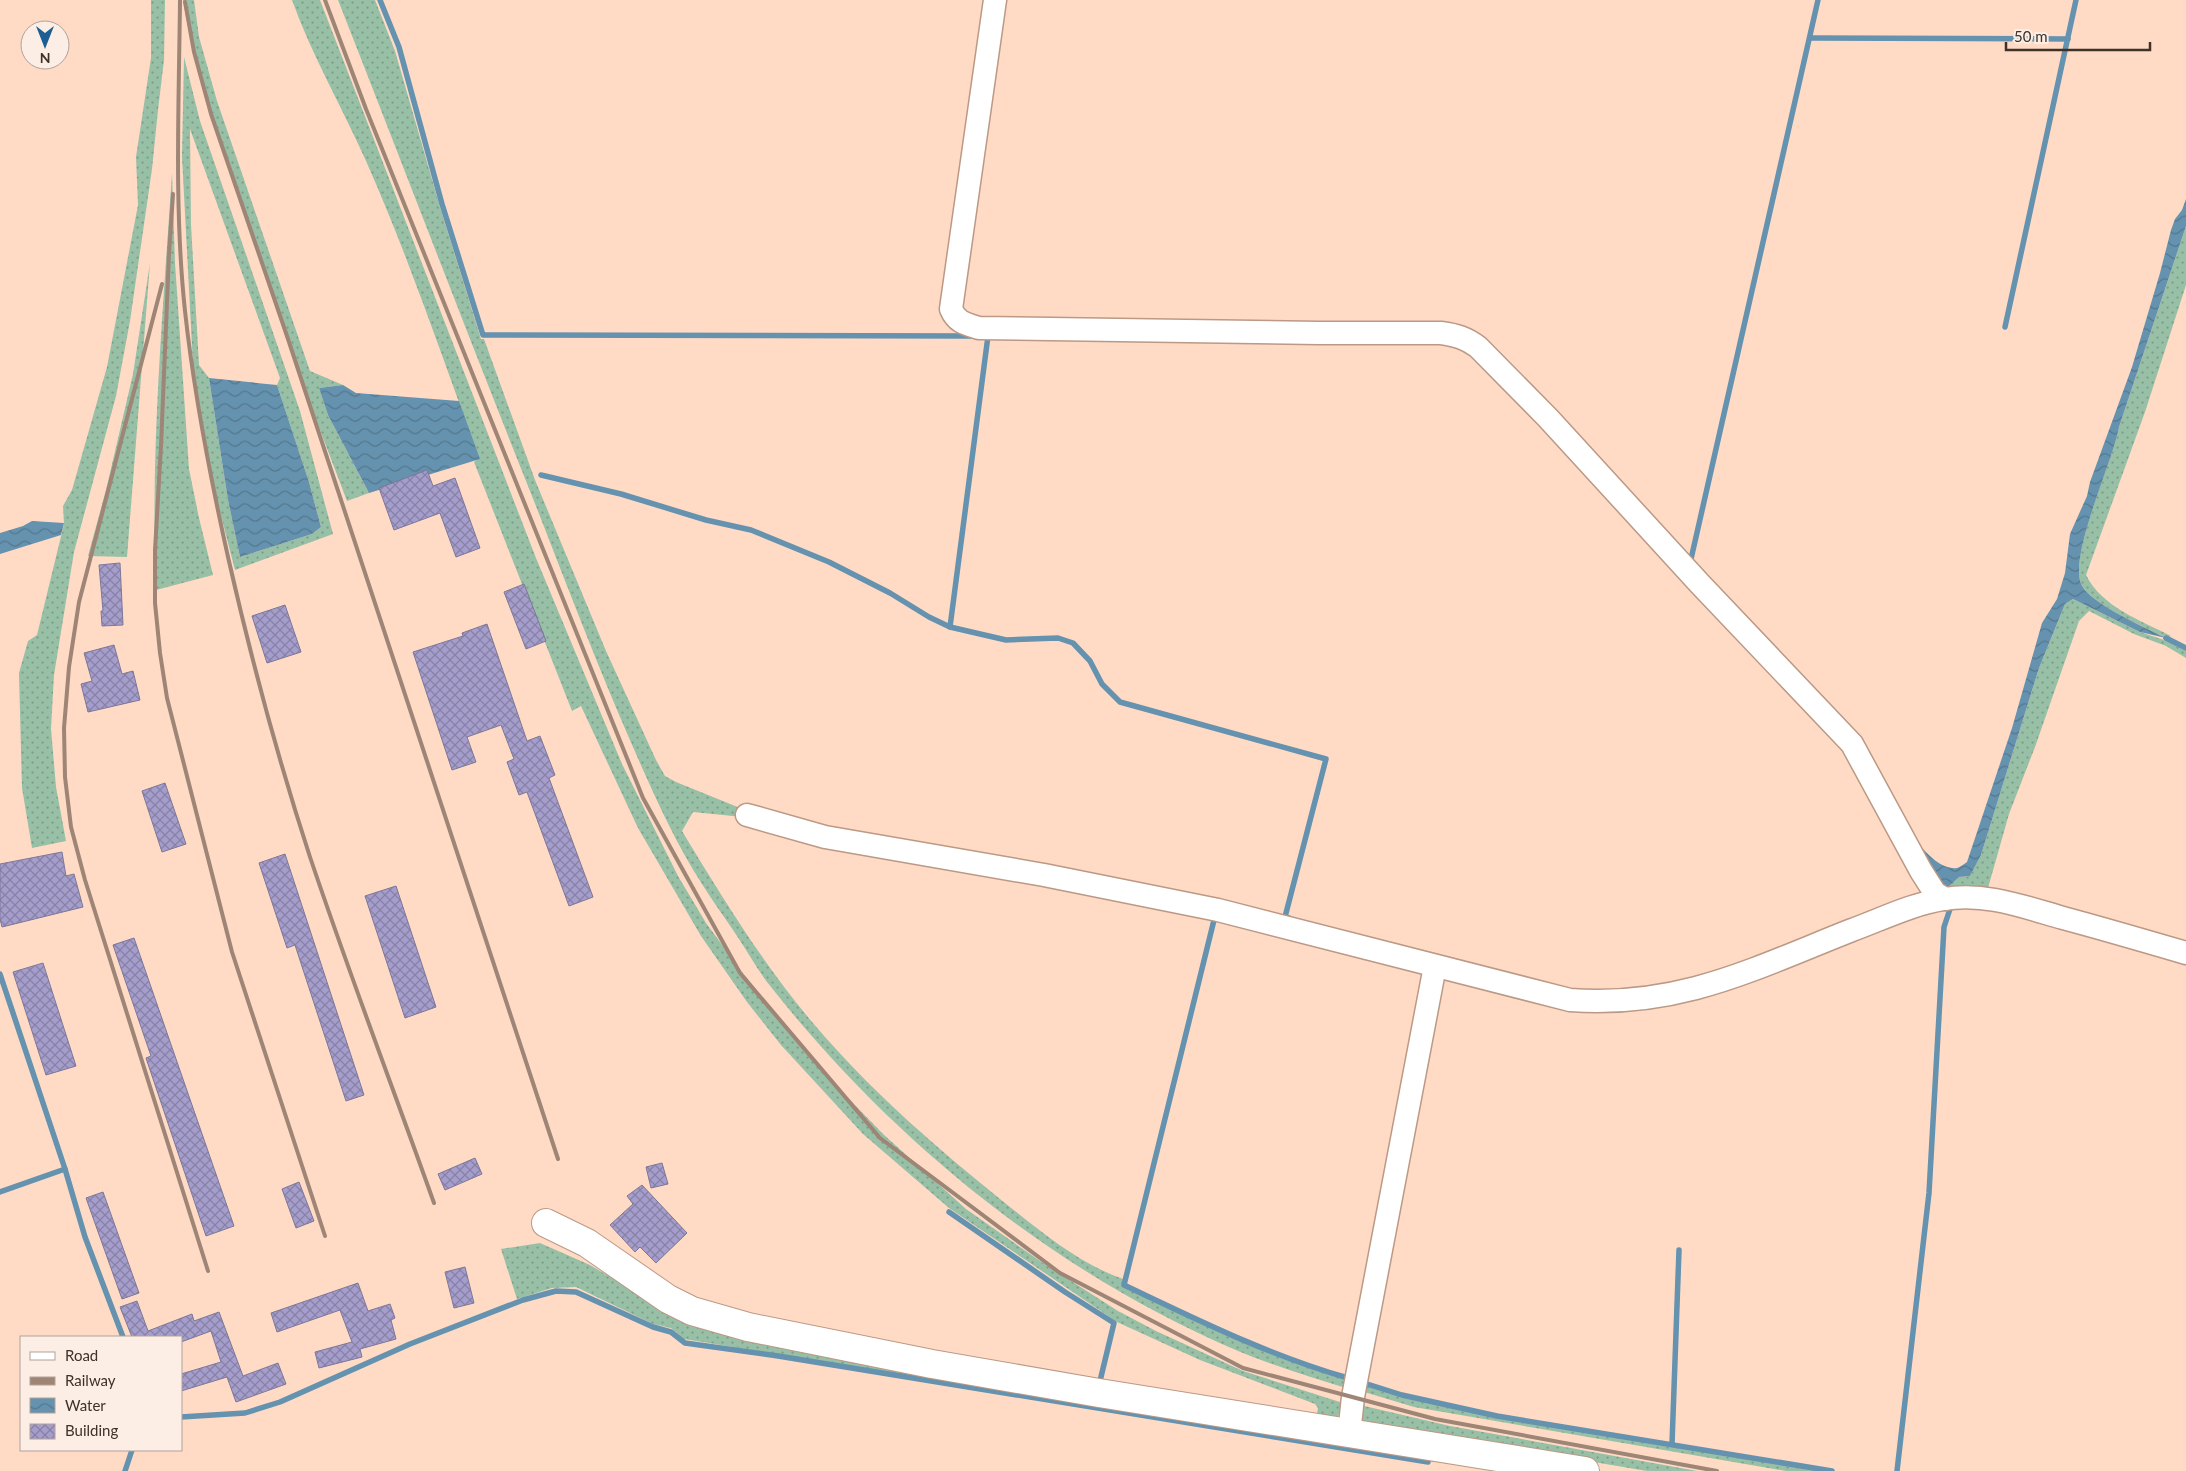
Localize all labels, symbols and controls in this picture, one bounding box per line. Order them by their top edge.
north arrow [20,20,70,70]
scale bar [2006,20,2150,52]
text: 50 m [2014,27,2048,45]
text: N [40,50,50,67]
legend [20,1336,182,1451]
text: Road [65,1346,98,1364]
text: Railway [65,1371,116,1389]
text: Water [65,1396,106,1414]
text: Building [65,1421,118,1439]

